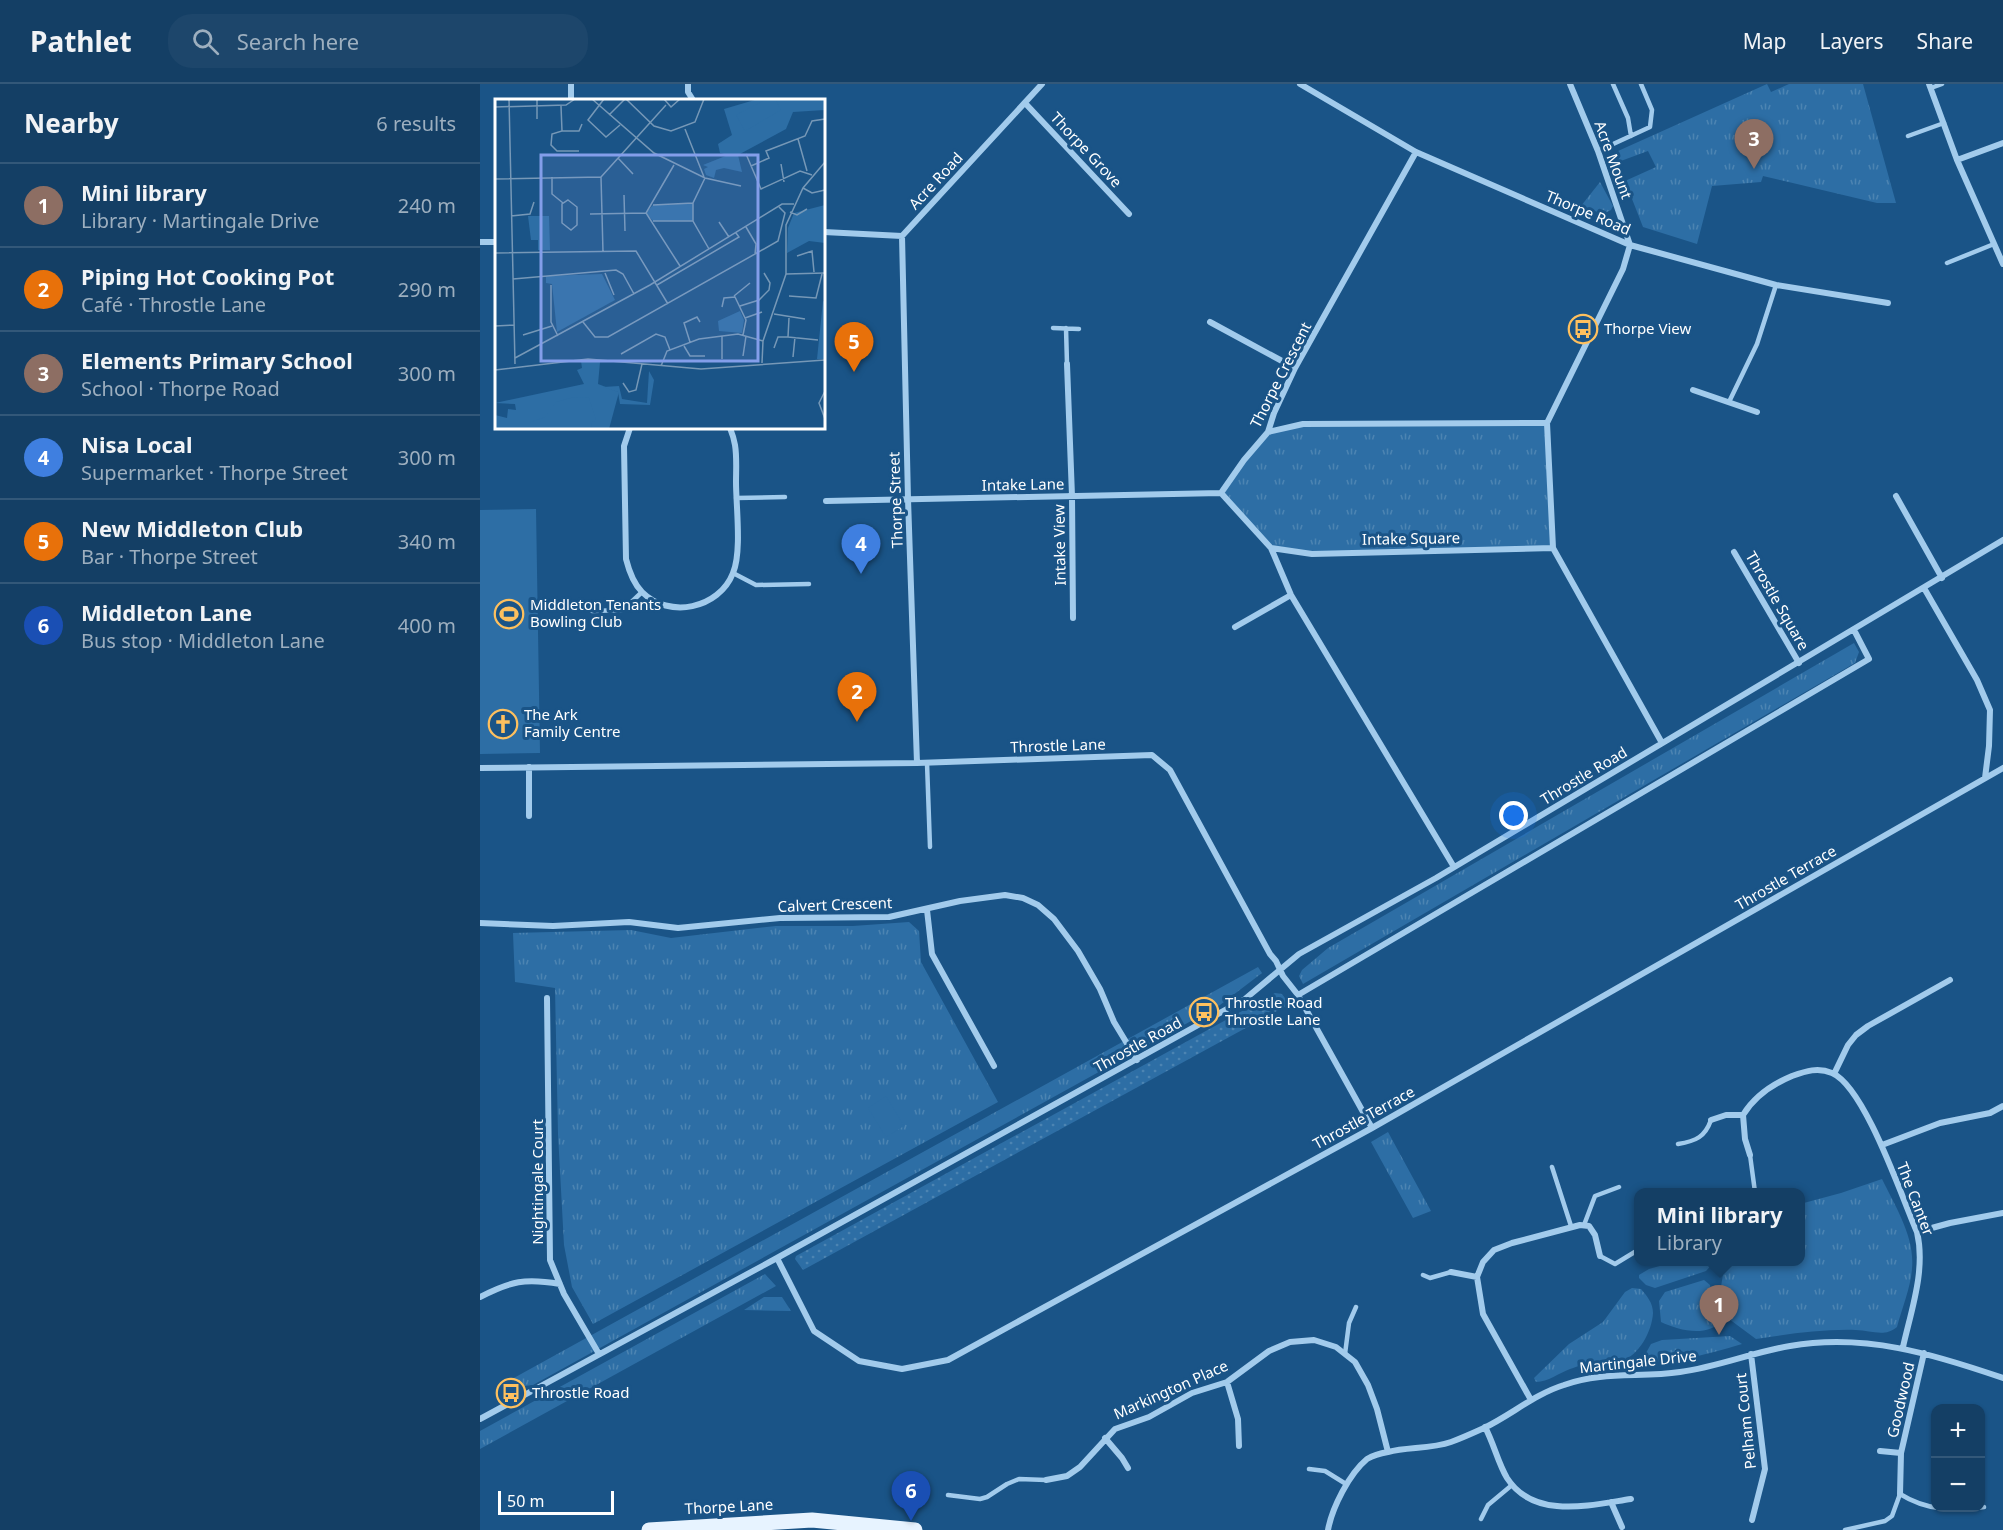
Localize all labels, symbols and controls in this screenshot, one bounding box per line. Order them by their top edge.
search box [168,14,588,68]
text: Pathlet [30,22,132,60]
icon: search [189,25,222,58]
text: Search here [237,26,359,56]
text: Map [1743,27,1787,55]
text: Layers [1820,27,1884,55]
text: Share [1917,27,1973,55]
inset map [495,99,825,429]
text: Nearby [24,105,119,141]
street label: Thorpe Grove [1047,107,1127,191]
text: 6 results [376,110,456,137]
street label: Acre Mount [1591,118,1638,202]
pin: 3 [1734,120,1774,169]
street label: Acre Road [904,148,967,213]
text: Mini library [81,177,207,207]
street label: Thorpe Road [1543,185,1634,239]
text: 1 [38,192,49,219]
text: 240 m [398,192,456,219]
text: Library · Martingale Drive [81,207,319,234]
text: Piping Hot Cooking Pot [81,261,334,291]
text: 2 [38,276,49,303]
text: 290 m [398,276,456,303]
text: Café · Throstle Lane [81,291,266,318]
bus stop icon: Thorpe View [1567,313,1599,345]
street label: Thorpe Crescent [1245,318,1316,431]
place label: Thorpe View [1604,318,1691,338]
pin: 5 [834,322,874,372]
text: Elements Primary School [81,345,353,375]
text: 3 [38,360,49,387]
text: 300 m [398,360,456,387]
text: School · Thorpe Road [81,375,280,402]
text: Nisa Local [81,429,193,459]
text: 4 [38,444,49,471]
text: 300 m [398,444,456,471]
street label: Thorpe Street [883,451,907,549]
text: Supermarket · Thorpe Street [81,459,348,486]
street label: Intake Lane [982,473,1064,495]
street label: Intake View [1048,504,1070,586]
text: New Middleton Club [81,513,303,543]
pin: 4 [842,524,880,574]
street label: Intake Square [1362,527,1460,549]
text: 5 [38,528,49,555]
text: 340 m [398,528,456,555]
text: Bar · Thorpe Street [81,543,258,570]
street label: Throstle Square [1741,547,1814,654]
place label: Middleton Tenants Bowling Club [530,594,661,631]
text: Middleton Lane [81,597,252,627]
sports icon: Middleton Tenants Bowling Club [493,598,525,630]
text: 6 [38,612,49,639]
text: 400 m [398,612,456,639]
text: Bus stop · Middleton Lane [81,627,325,654]
pin: 2 [838,672,877,722]
place label: The Ark Family Centre [524,704,621,741]
church icon: The Ark Family Centre [487,708,519,740]
street label: Throstle Lane [1010,733,1106,757]
street label: Throstle Road [1537,741,1630,809]
your location [1499,801,1528,830]
street label: Throstle Terrace [1731,840,1840,914]
street label: Calvert Crescent [777,892,893,916]
place label: Throstle Road Throstle Lane [1225,992,1322,1029]
bus stop icon: Throstle Road Throstle Lane [1188,996,1220,1028]
street label: Throstle Road [1090,1012,1185,1076]
street label: Throstle Terrace [1309,1081,1418,1153]
street label: Nightingale Court [527,1119,547,1245]
street label: The Canter [1893,1159,1939,1238]
popup [1634,1188,1805,1266]
text: Mini library [1657,1199,1782,1229]
text: Library [1657,1229,1722,1256]
pin: 1 [1700,1286,1738,1335]
street label: Martingale Drive [1578,1345,1697,1377]
street label: Markington Place [1110,1355,1231,1423]
street label: Goodwood [1882,1360,1918,1440]
street label: Pelham Court [1730,1372,1760,1470]
bus stop icon: Throstle Road [495,1377,527,1409]
place label: Throstle Road [532,1382,629,1402]
map controls [1931,1404,1985,1512]
button: + [1931,1404,1985,1458]
button: − [1931,1458,1985,1512]
pin: 6 [892,1472,930,1521]
scale bar [498,1488,614,1516]
text: 50 m [507,1490,544,1512]
street label: Thorpe Lane [684,1494,774,1518]

